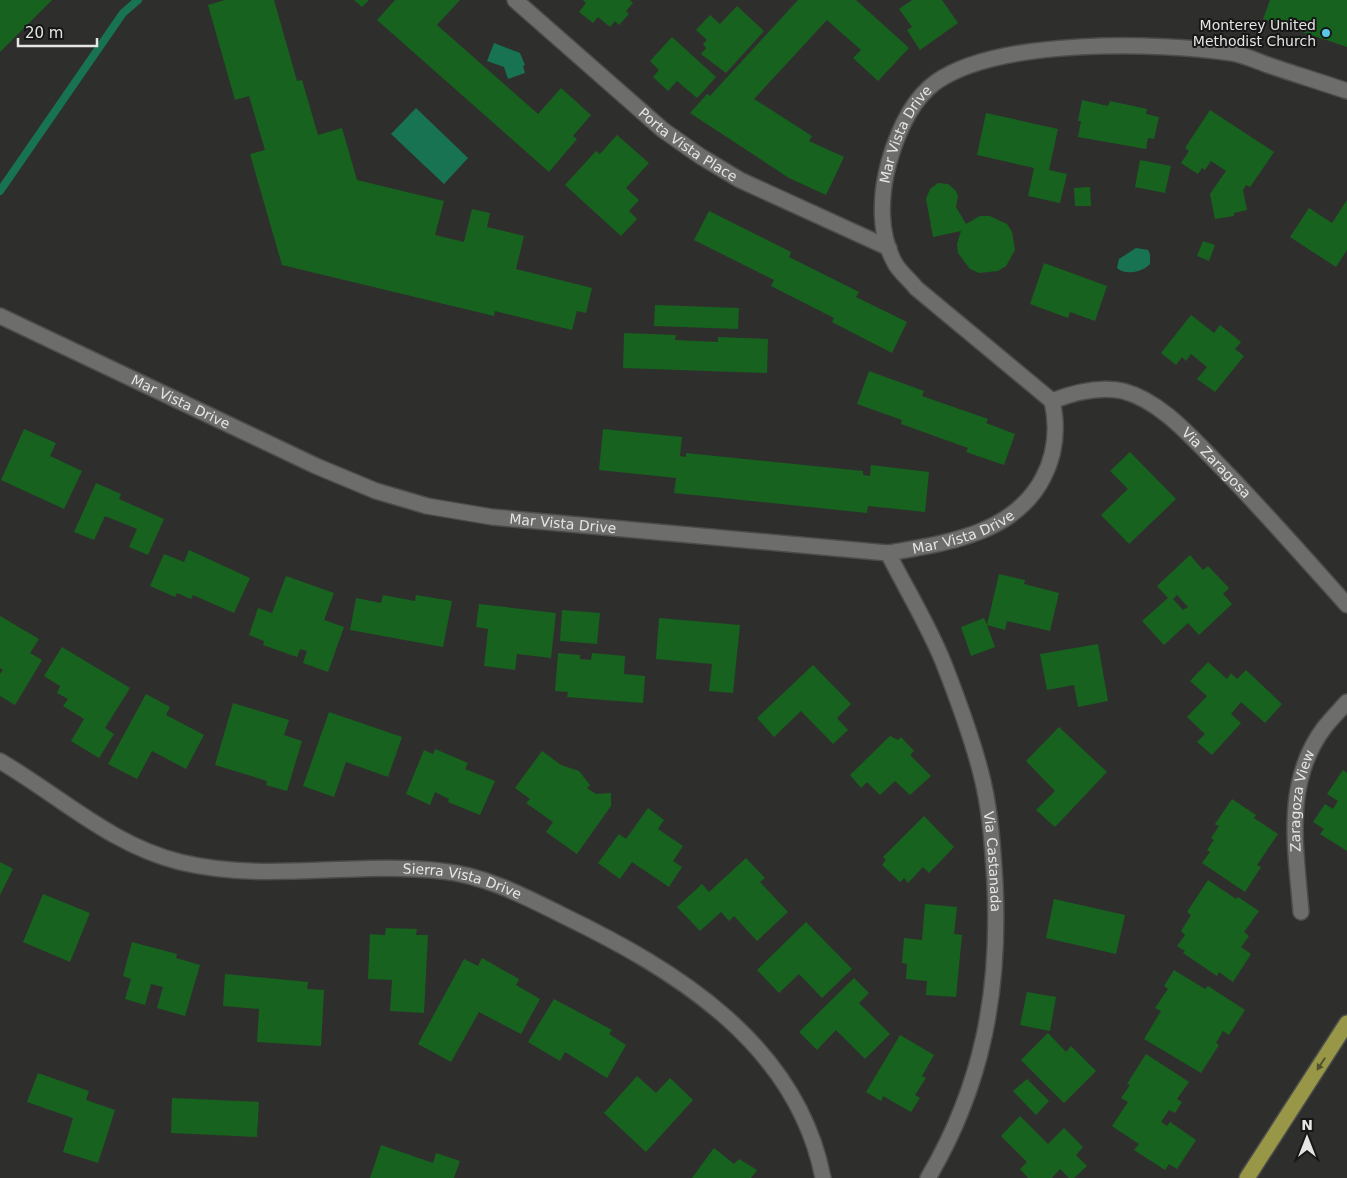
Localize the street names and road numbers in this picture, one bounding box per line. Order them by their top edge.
street label: Mar Vista Drive [876,82,935,185]
street label: Porta Vista Place [636,104,740,185]
street label: Mar Vista Drive [129,372,233,432]
street label: Via Zaragosa [1179,424,1254,501]
street label: Mar Vista Drive [911,507,1017,557]
street label: Mar Vista Drive [509,511,617,536]
street label: Zaragoza View [1287,747,1318,852]
street label: Via Castanada [981,810,1004,912]
street label: Sierra Vista Drive [403,860,524,902]

